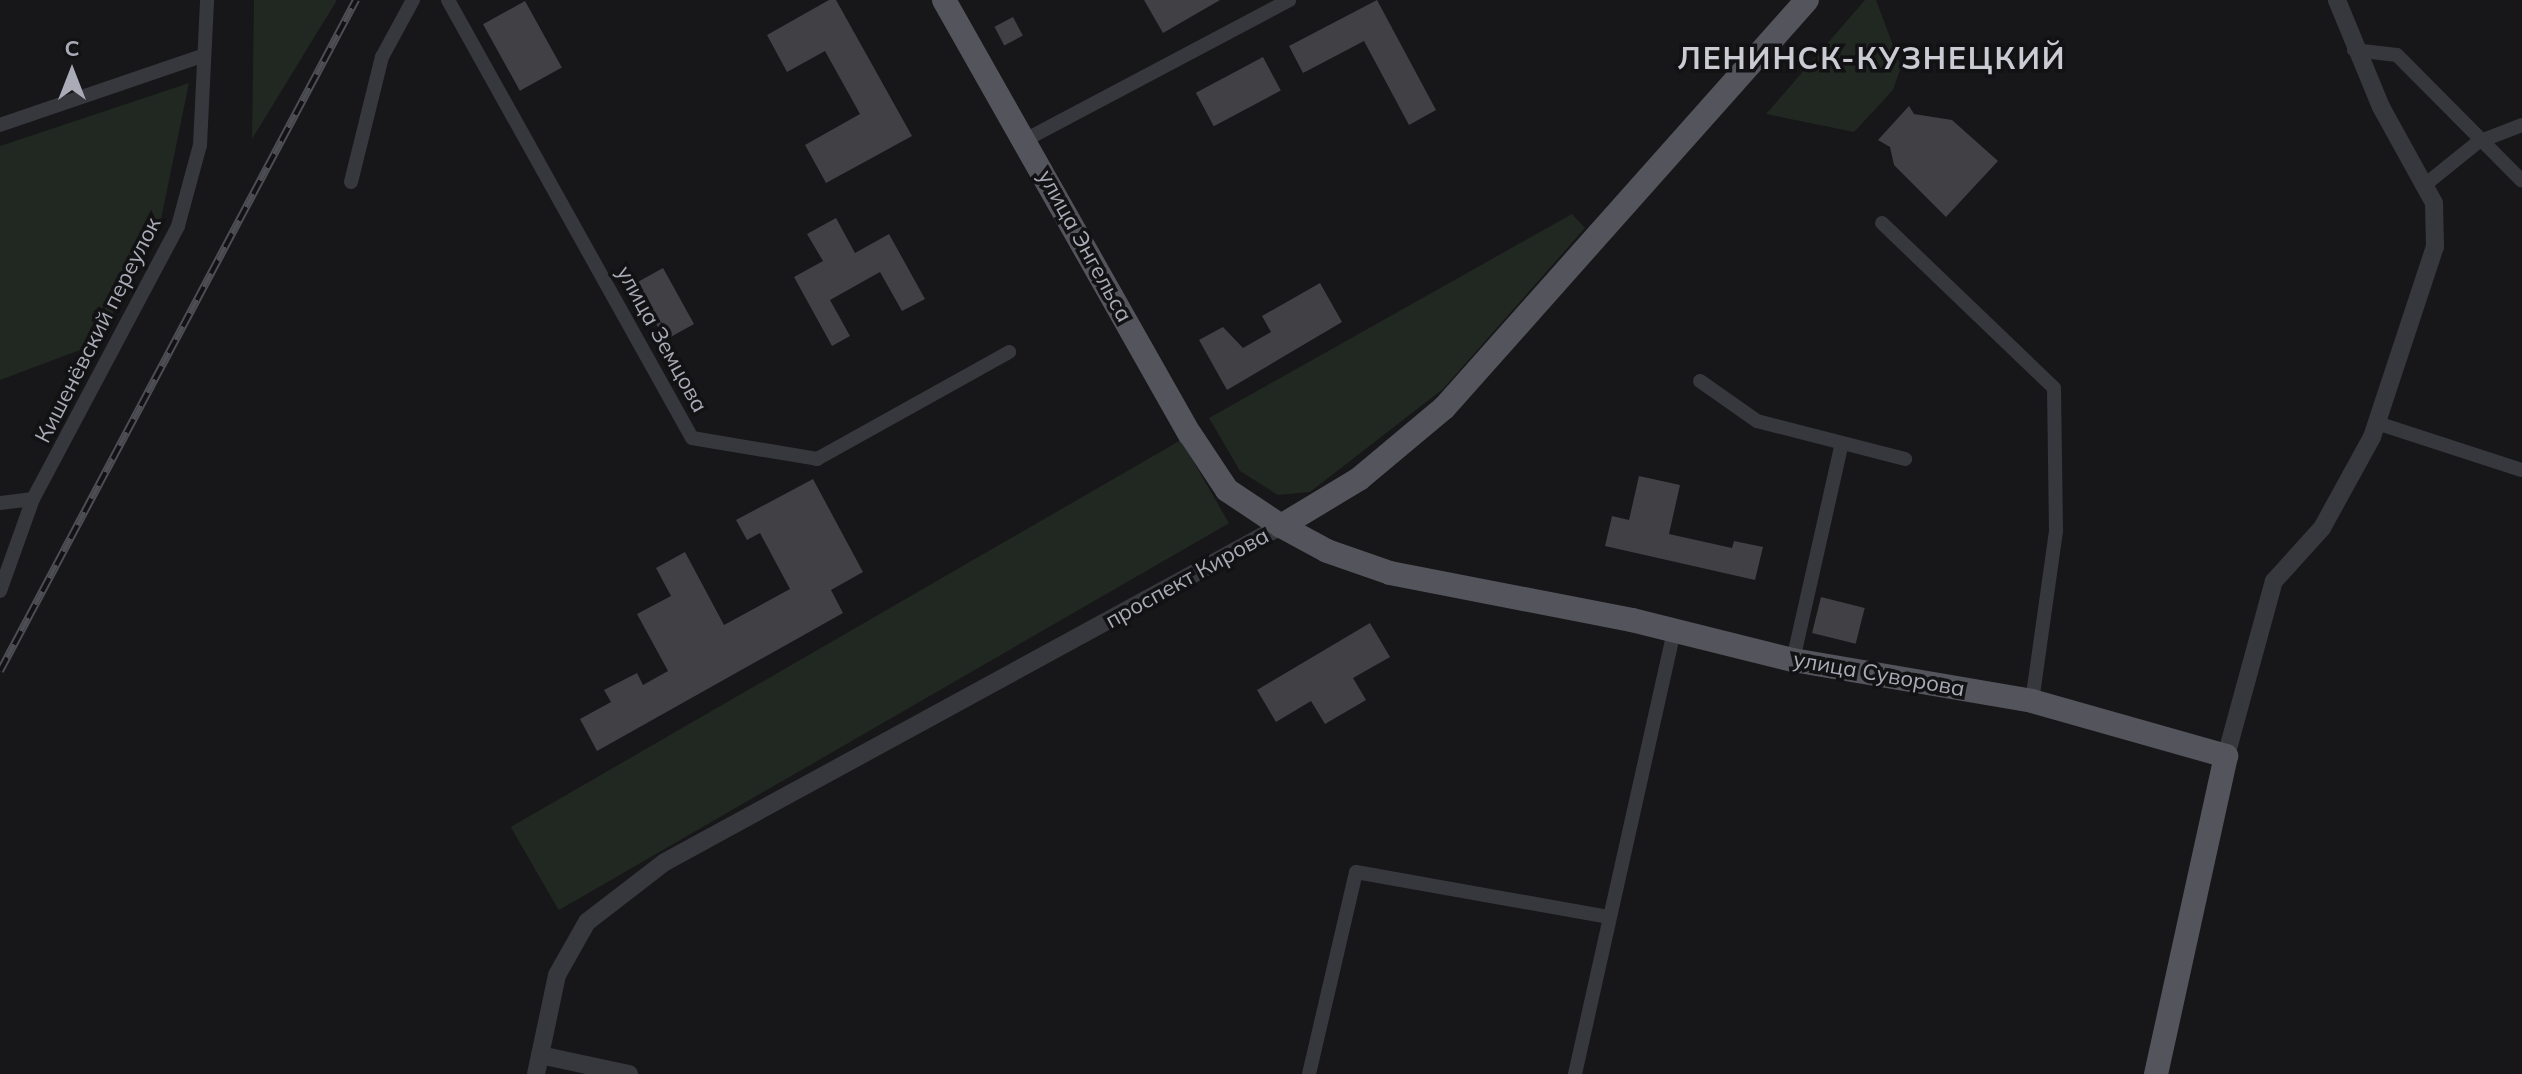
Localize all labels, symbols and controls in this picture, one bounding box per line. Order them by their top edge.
north arrow [32,32,112,112]
text: С [64,34,80,62]
district label: ЛЕНИНСК-КУЗНЕЦКИЙ [1678,40,2066,76]
street label: улица Энгельса [1032,165,1138,327]
street label: Кишенёвский переулок [30,213,166,447]
street label: улица Земцова [611,261,713,417]
street label: проспект Кирова [1101,522,1273,634]
street label: улица Суворова [1791,646,1967,702]

